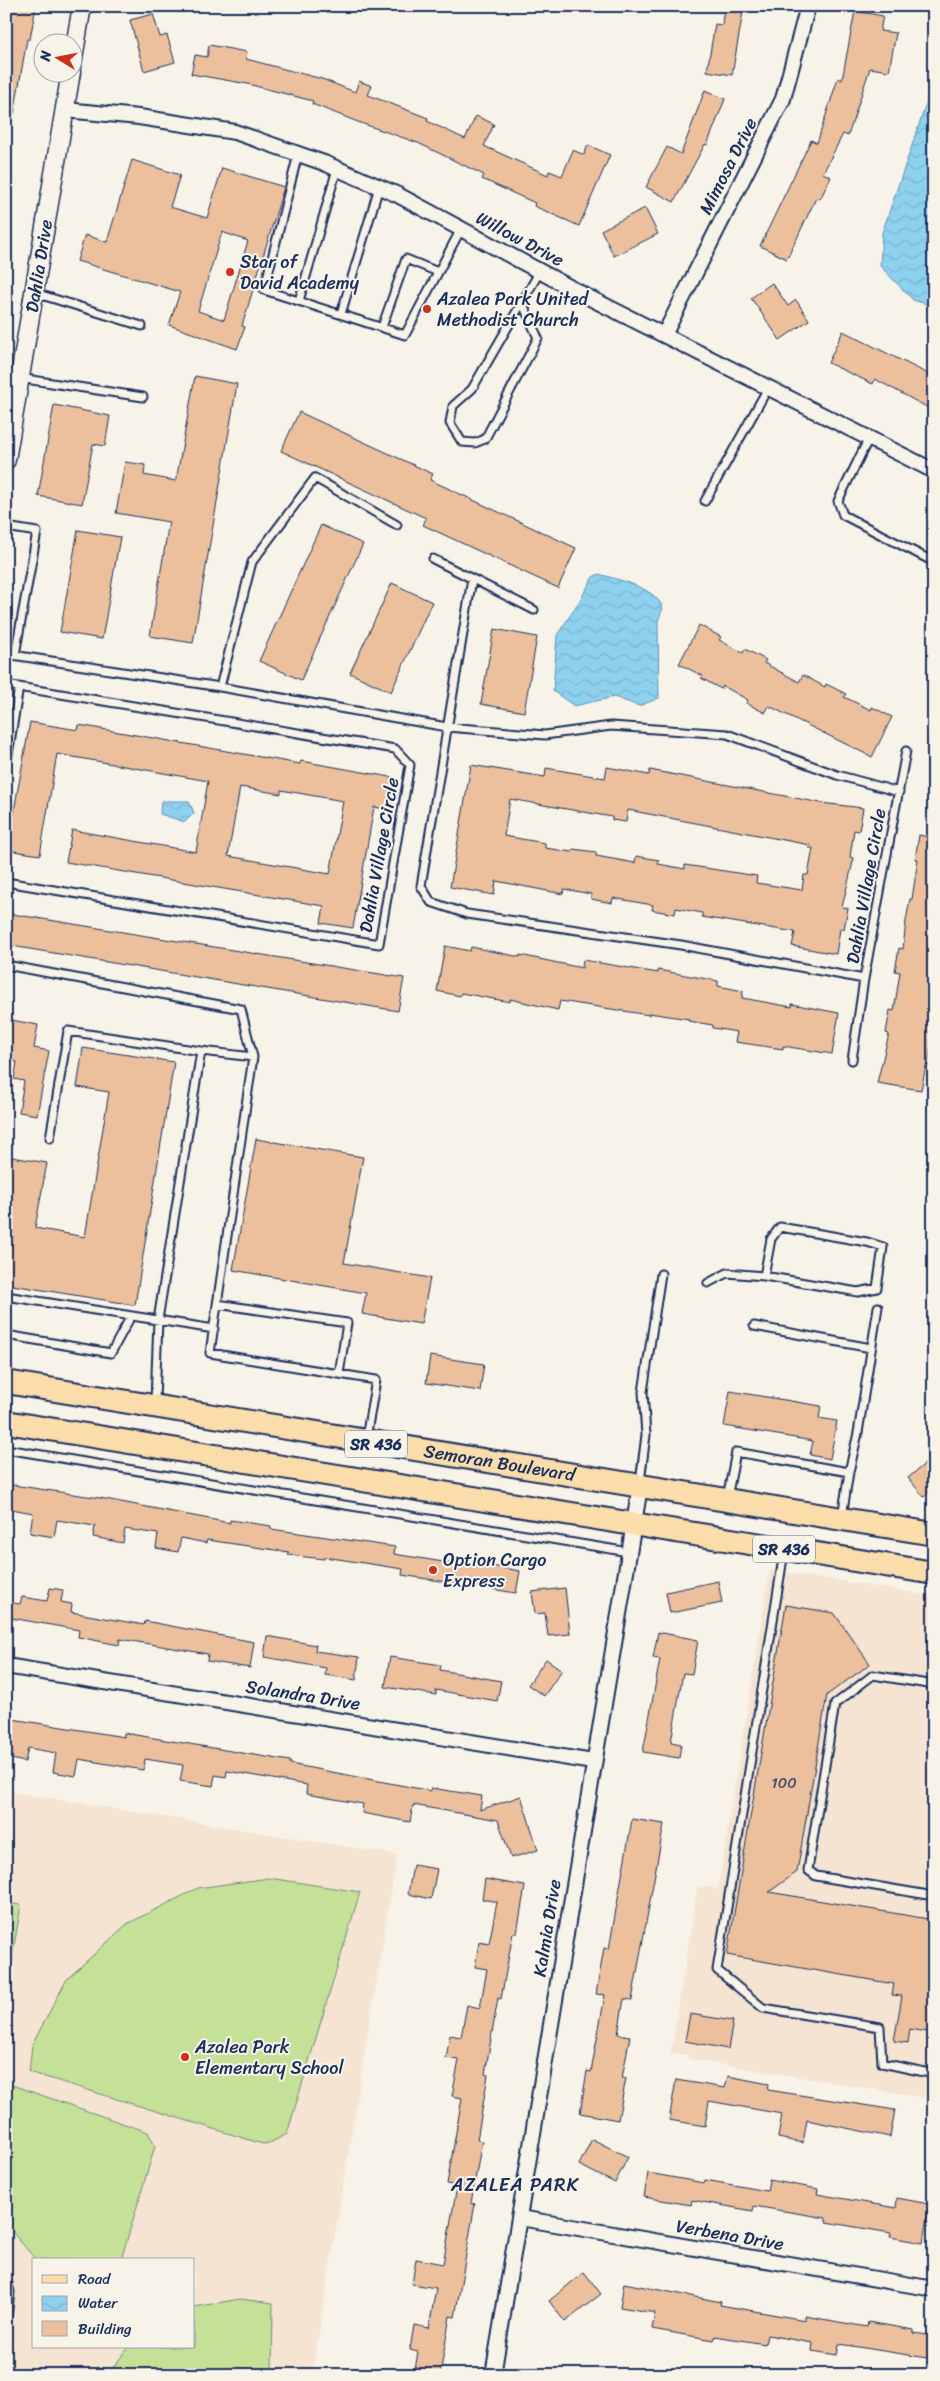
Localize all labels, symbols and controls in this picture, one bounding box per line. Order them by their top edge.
north arrow [32,32,82,82]
text: N [32,49,59,64]
street label: Mimosa Drive [690,112,766,220]
street label: Willow Drive [470,202,570,276]
street label: Dahlia Drive [16,217,62,315]
place label: Star of David Academy [240,246,360,299]
marker: Star of David Academy [224,266,236,278]
place label: Azalea Park United Methodist Church [436,283,590,336]
marker: Azalea Park United Methodist Church [421,303,433,315]
street label: Dahlia Village Circle [350,775,408,935]
street label: Dahlia Village Circle [837,806,895,966]
road number: SR 436 [345,1430,407,1458]
street label: Semoran Boulevard [421,1435,579,1491]
road number: SR 436 [753,1536,815,1562]
place label: Option Cargo Express [443,1544,546,1597]
marker: Option Cargo Express [427,1564,439,1576]
street label: Solandra Drive [243,1670,363,1720]
house number: 100 [771,1770,797,1796]
street label: Kalmia Drive [524,1877,570,1979]
place label: Azalea Park Elementary School [194,2031,344,2084]
marker: Azalea Park Elementary School [179,2051,191,2063]
district label: AZALEA PARK [450,2168,580,2201]
street label: Verbena Drive [674,2210,786,2260]
legend [32,2258,195,2348]
text: Road [78,2266,111,2292]
text: Water [78,2290,118,2316]
text: Building [78,2316,132,2342]

